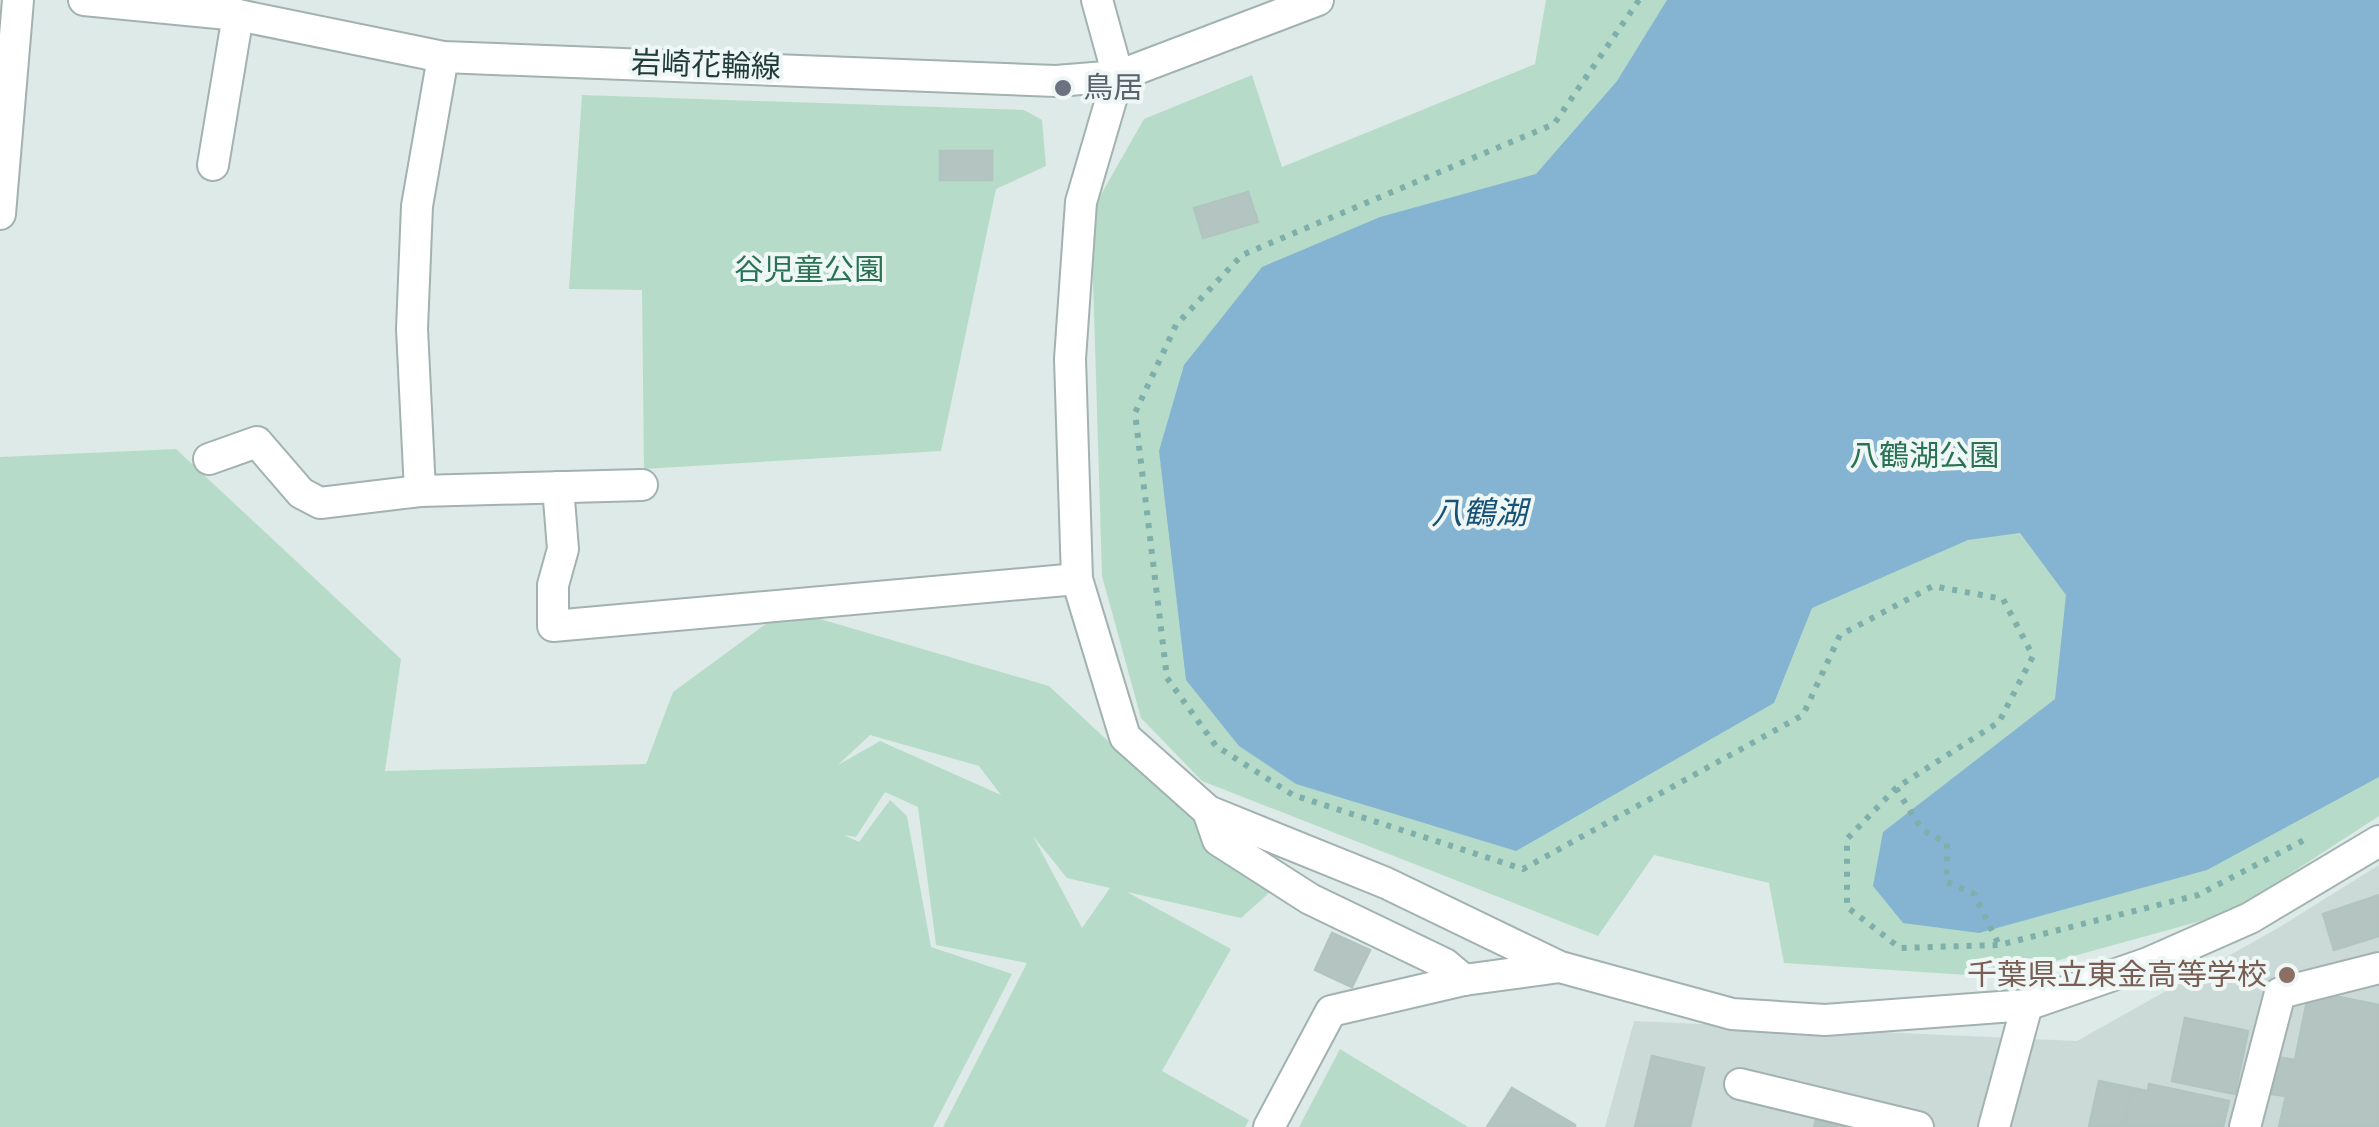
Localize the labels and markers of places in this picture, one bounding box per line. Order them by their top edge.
place label: 鳥居 [1083,69,1143,105]
marker: 鳥居 [1052,77,1074,99]
place label: 千葉県立東金高等学校 [1967,956,2267,992]
marker: 千葉県立東金高等学校 [2276,964,2298,986]

